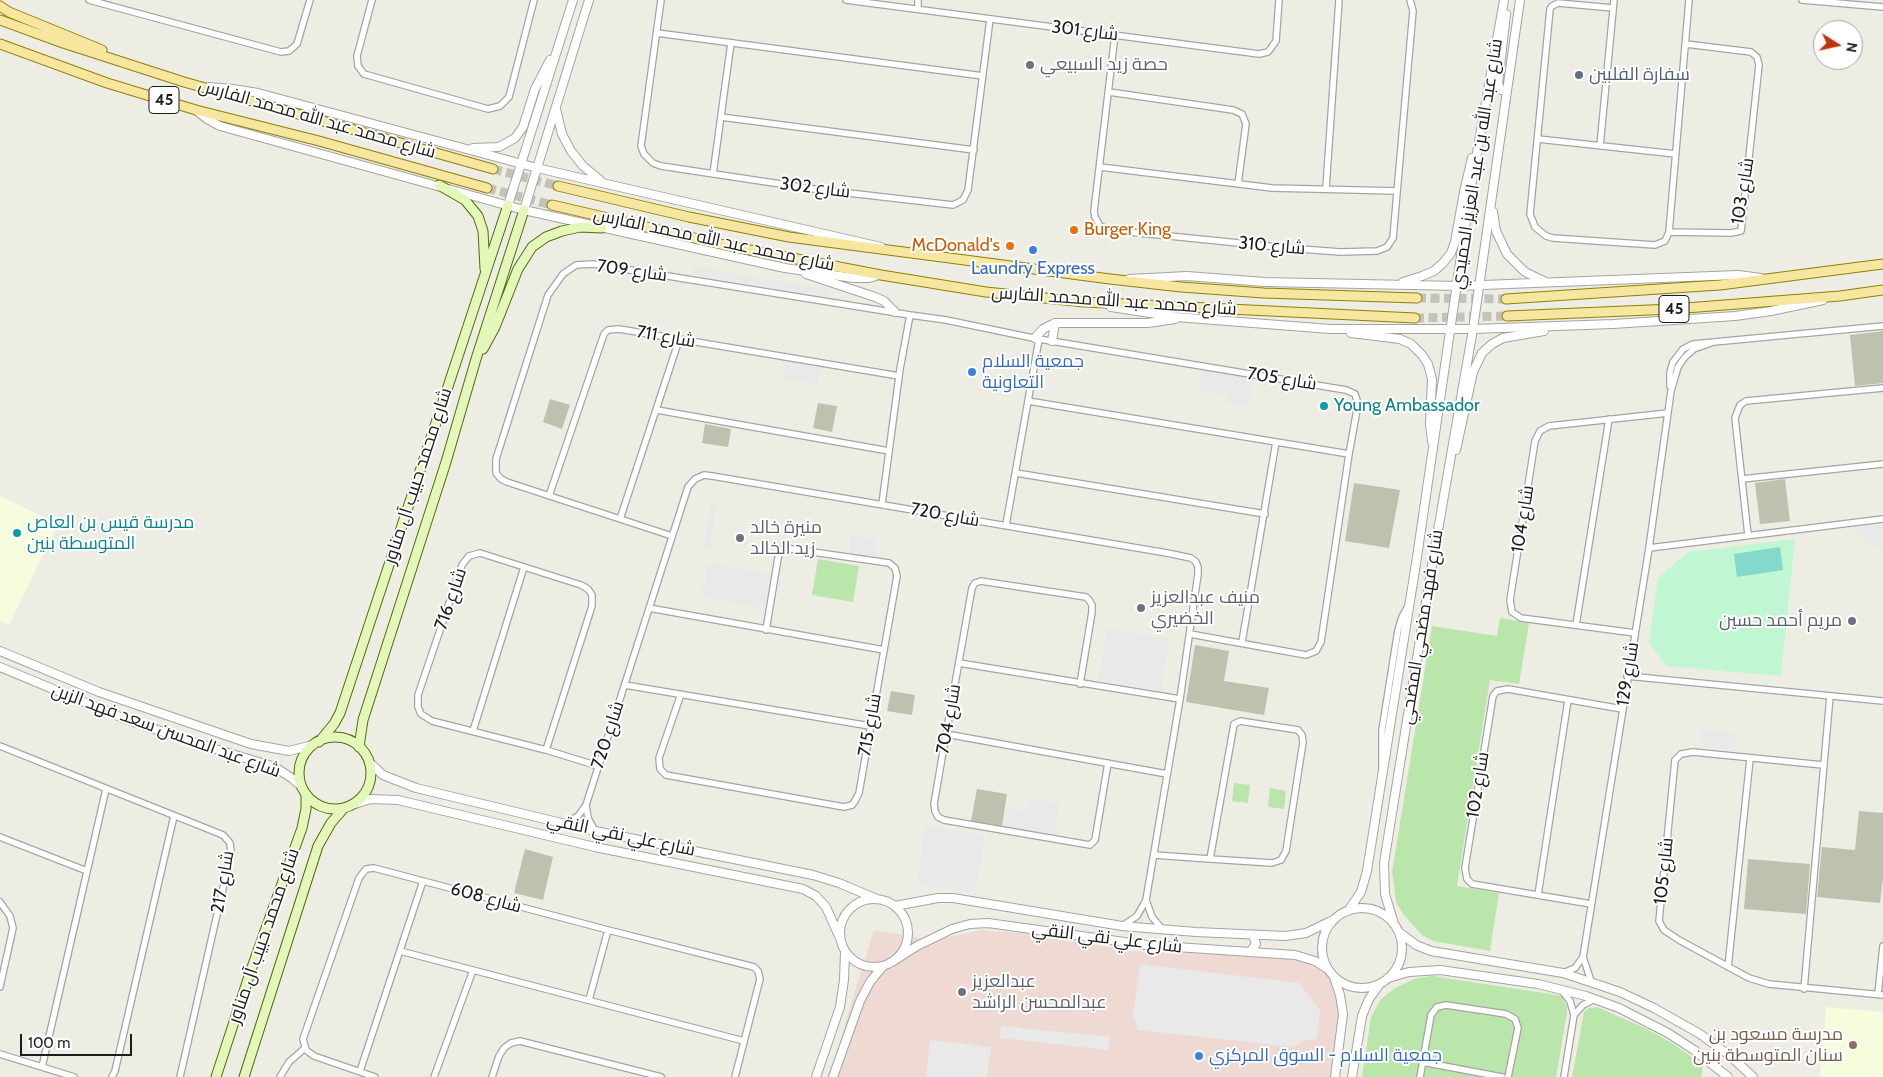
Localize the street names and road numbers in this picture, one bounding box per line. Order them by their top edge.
street label: شارع 301 [1050,16,1120,46]
street label: شارع عبد الله بن عبد العزيز الحميدي [1446,37,1508,291]
street label: شارع محمد عبد الله محمد الفارس [196,75,438,163]
road number: 45 [149,86,179,114]
street label: شارع 103 [1727,156,1759,226]
street label: شارع 302 [779,173,851,203]
street label: شارع محمد عبد الله محمد الفارس [591,204,837,276]
street label: شارع 310 [1238,232,1306,260]
street label: شارع 709 [596,255,668,287]
street label: شارع محمد عبد الله محمد الفارس [991,282,1237,320]
road number: 45 [1659,296,1689,322]
street label: شارع 711 [635,321,697,353]
street label: شارع 705 [1246,363,1318,395]
street label: شارع محمد حبيب آل مناور [379,385,457,567]
street label: شارع 104 [1507,484,1539,554]
street label: شارع 720 [909,498,981,532]
street label: شارع فهد مضحي المضحي [1396,528,1448,726]
street label: شارع 716 [430,565,472,633]
street label: شارع 129 [1612,640,1644,708]
street label: شارع عبد المحسن سعد فهد الزبن [49,679,283,783]
street label: شارع 704 [932,682,966,756]
street label: شارع 715 [854,692,886,758]
street label: شارع 720 [587,698,629,772]
street label: شارع 102 [1462,750,1494,820]
street label: شارع علي نقي النقي [545,809,697,861]
street label: شارع 105 [1650,837,1678,905]
street label: شارع محمد حبيب آل مناور [224,845,304,1027]
street label: شارع 217 [207,849,239,915]
street label: شارع 608 [448,878,524,918]
street label: شارع علي نقي النقي [1031,918,1183,958]

